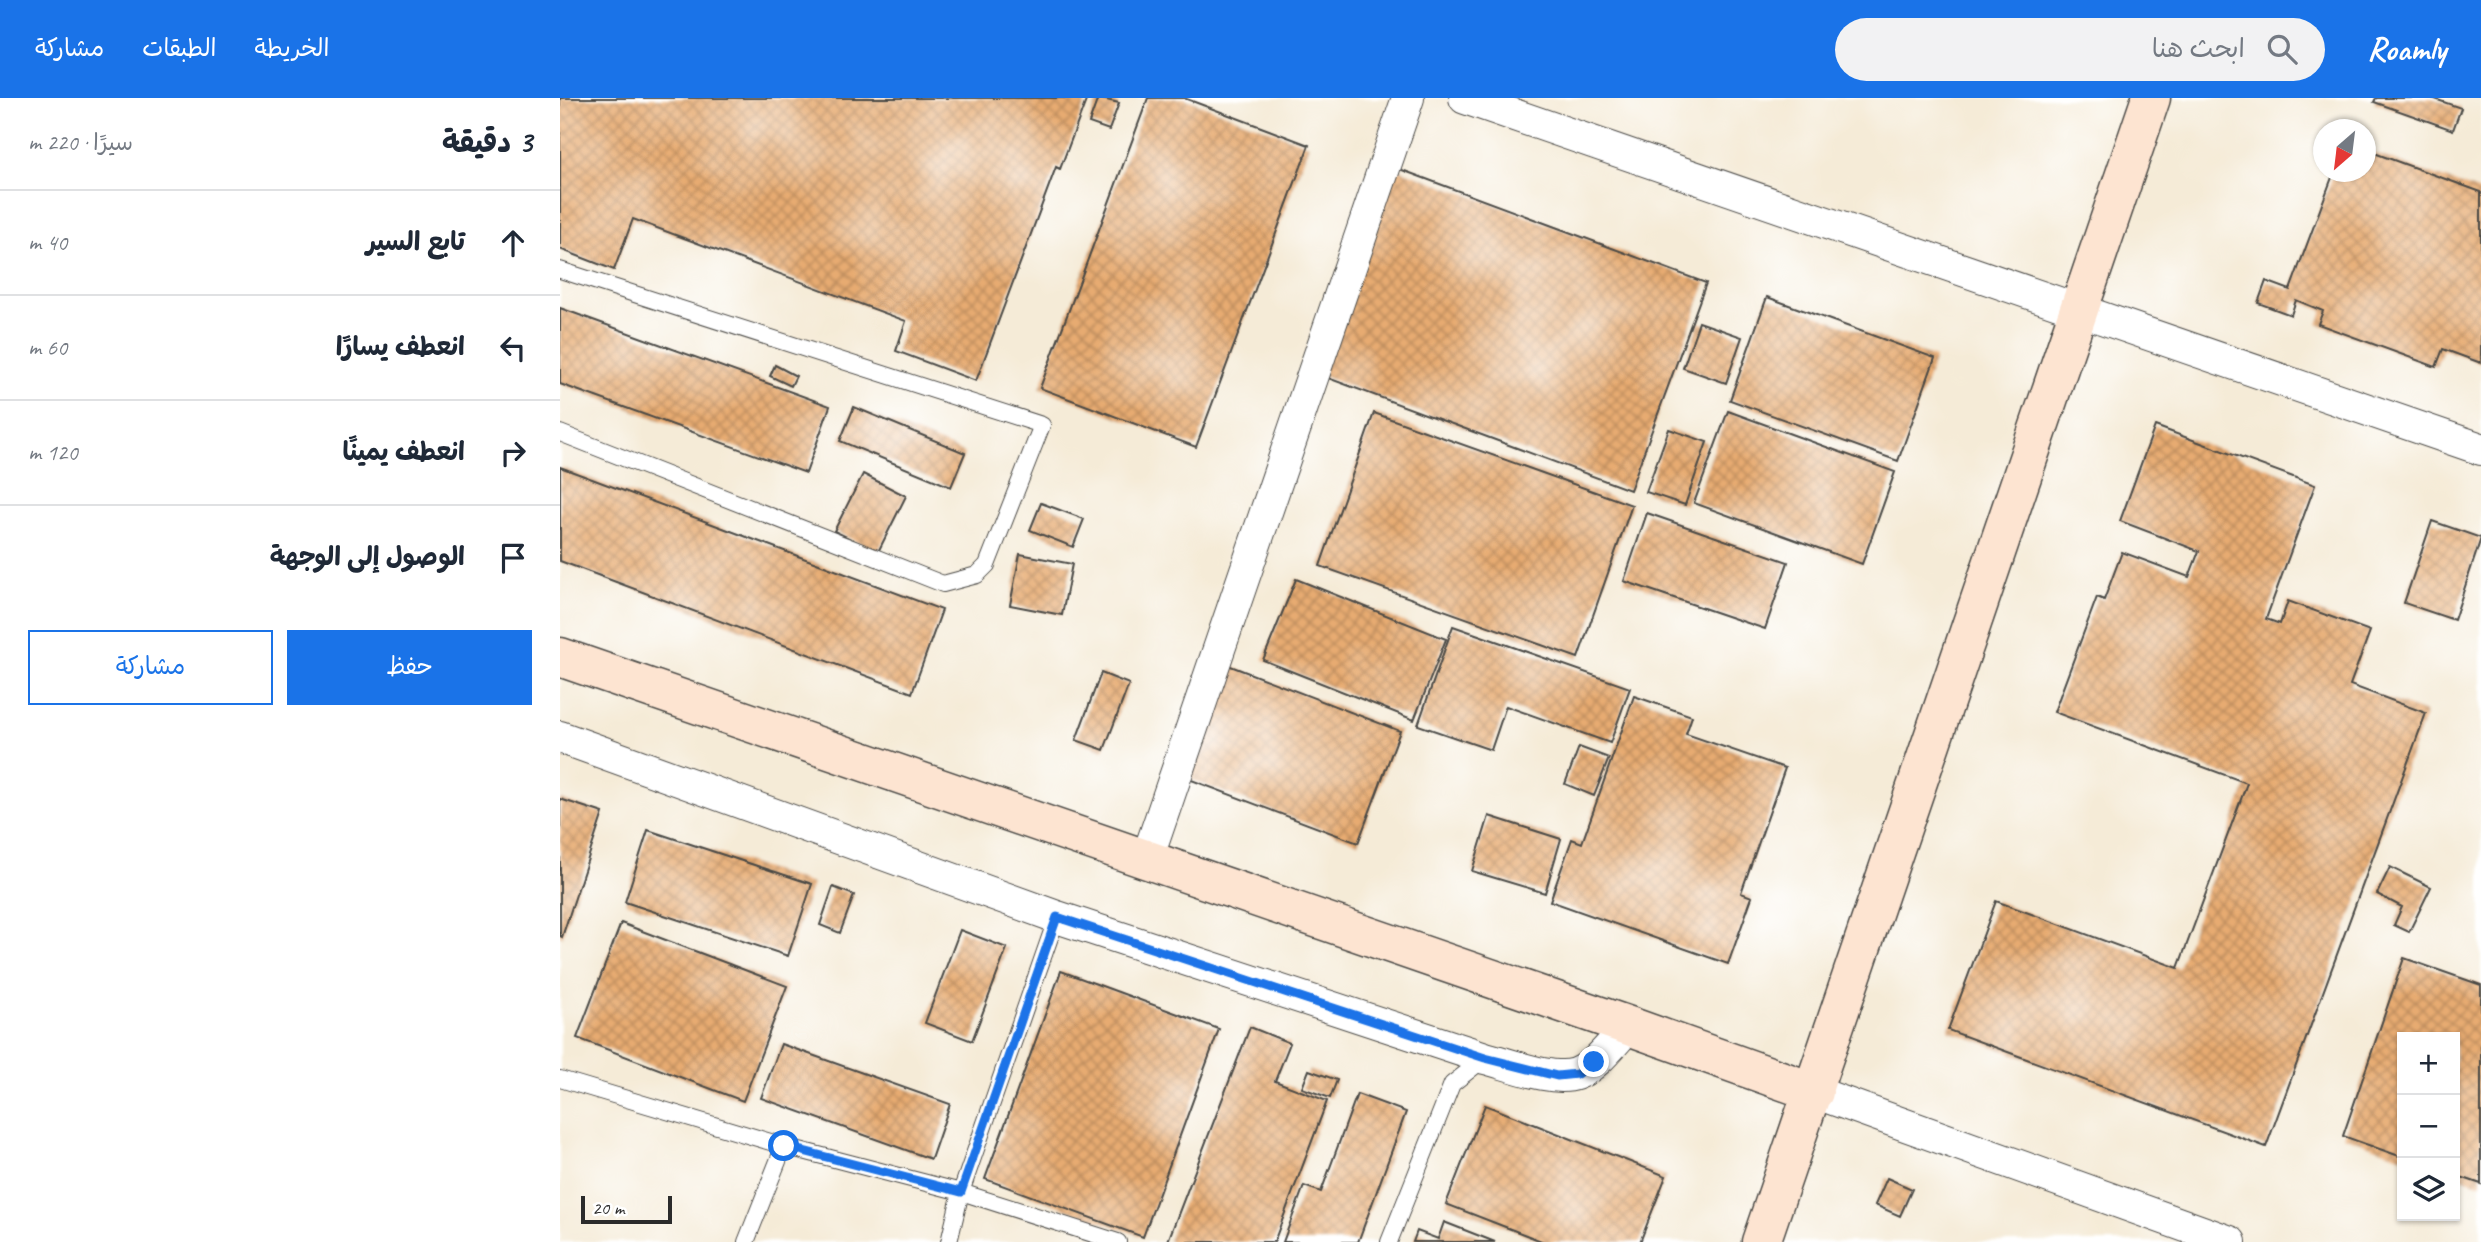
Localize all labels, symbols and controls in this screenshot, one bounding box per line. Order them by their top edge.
search box [1835,18,2325,81]
text: Roamly [2367,28,2446,70]
icon: search [2263,30,2301,68]
text: ابحث هنا [2152,32,2245,65]
text: مشاركة [35,33,104,63]
text: الطبقات [142,33,217,63]
text: الخريطة [255,33,329,63]
north arrow [2313,119,2376,182]
text: 3 دقيقة [442,123,532,161]
text: سيرًا · 220 m [28,128,133,157]
icon: ahead [494,224,532,262]
text: تابع السير [366,225,465,258]
text: 40 m [28,228,67,257]
icon: left [494,329,532,367]
text: انعطف يسارًا [336,330,465,363]
text: 60 m [28,333,67,362]
icon: right [494,434,532,472]
text: انعطف يمينًا [343,435,465,468]
text: 120 m [28,438,78,467]
icon: arrive [494,539,532,577]
text: الوصول إلى الوجهة [270,540,465,573]
button: مشاركة [28,630,273,705]
button: حفظ [287,630,532,705]
map controls [2397,1032,2460,1221]
button: + [2397,1032,2460,1095]
route end [1578,1046,1609,1077]
button: − [2397,1095,2460,1158]
route start [768,1130,799,1161]
button: layers [2397,1158,2460,1221]
scale bar [581,1193,672,1225]
text: 20 m [592,1196,624,1220]

